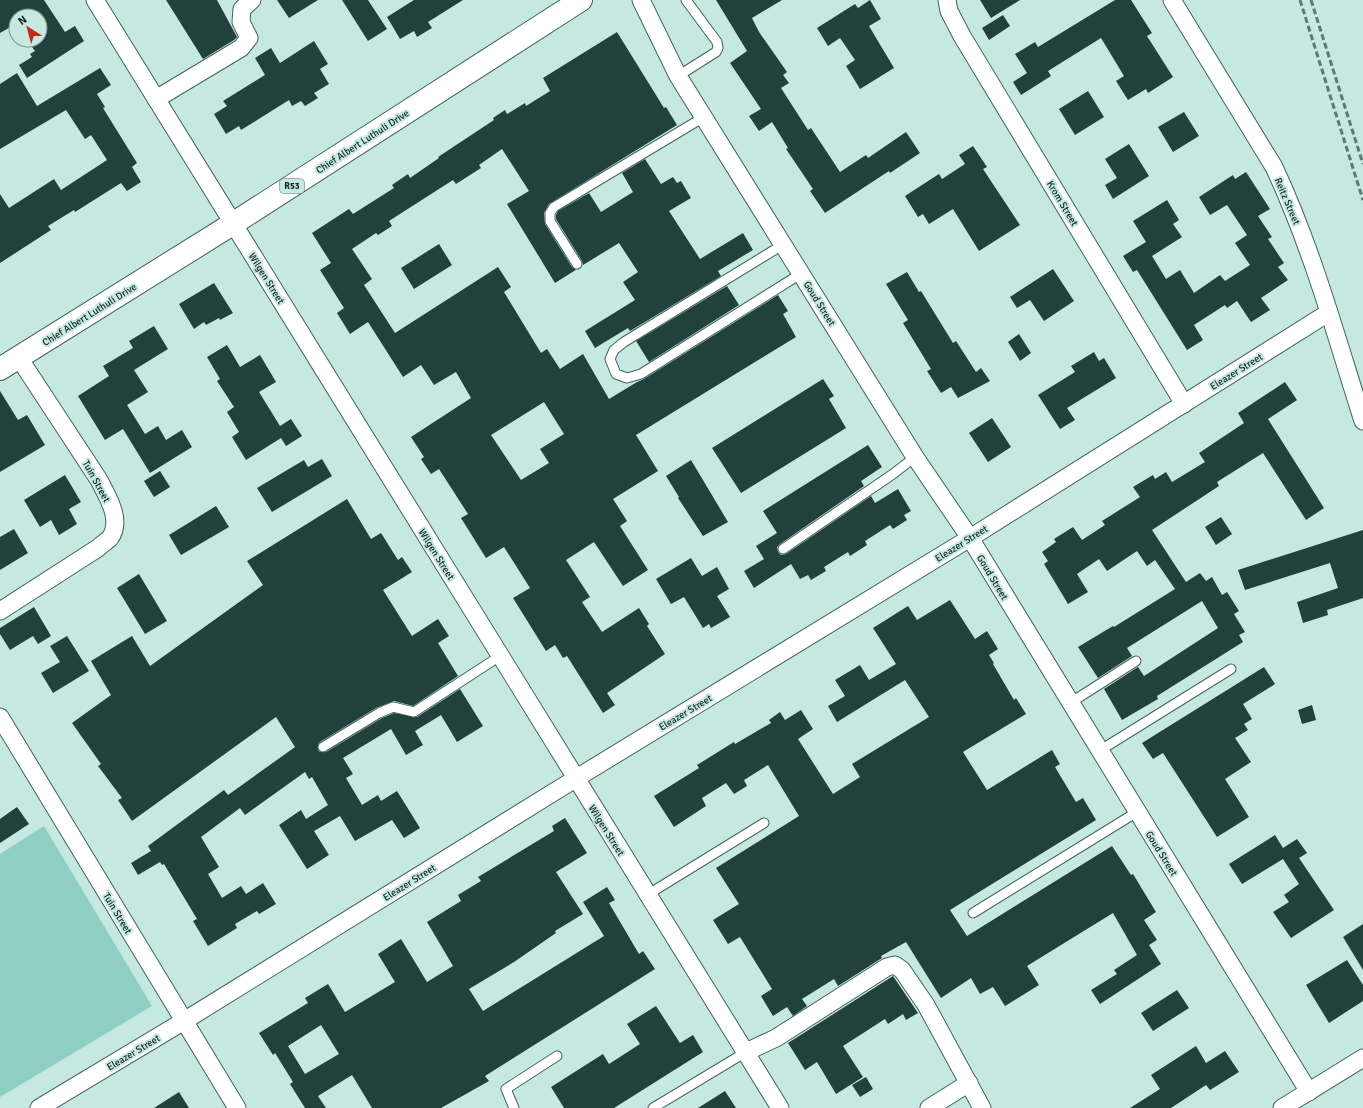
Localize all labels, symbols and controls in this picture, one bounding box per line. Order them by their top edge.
north arrow [8,8,48,48]
text: N [15,13,29,28]
street label: Chief Albert Luthuli Drive [314,107,411,176]
street label: Reitz Street [1272,176,1303,227]
road number: R53 [280,179,304,193]
street label: Krom Street [1044,179,1081,229]
street label: Wilgen Street [246,251,287,307]
street label: Goud Street [801,279,838,329]
street label: Chief Albert Luthuli Drive [40,281,139,349]
street label: Eleazer Street [1208,351,1265,393]
street label: Tuin Street [80,458,113,505]
street label: Eleazer Street [933,523,990,565]
street label: Wilgen Street [416,527,457,583]
street label: Goud Street [974,553,1011,603]
street label: Eleazer Street [657,692,715,733]
street label: Wilgen Street [586,803,627,859]
street label: Goud Street [1143,829,1180,879]
street label: Eleazer Street [381,862,438,904]
street label: Tuin Street [100,891,134,937]
street label: Eleazer Street [105,1032,163,1073]

